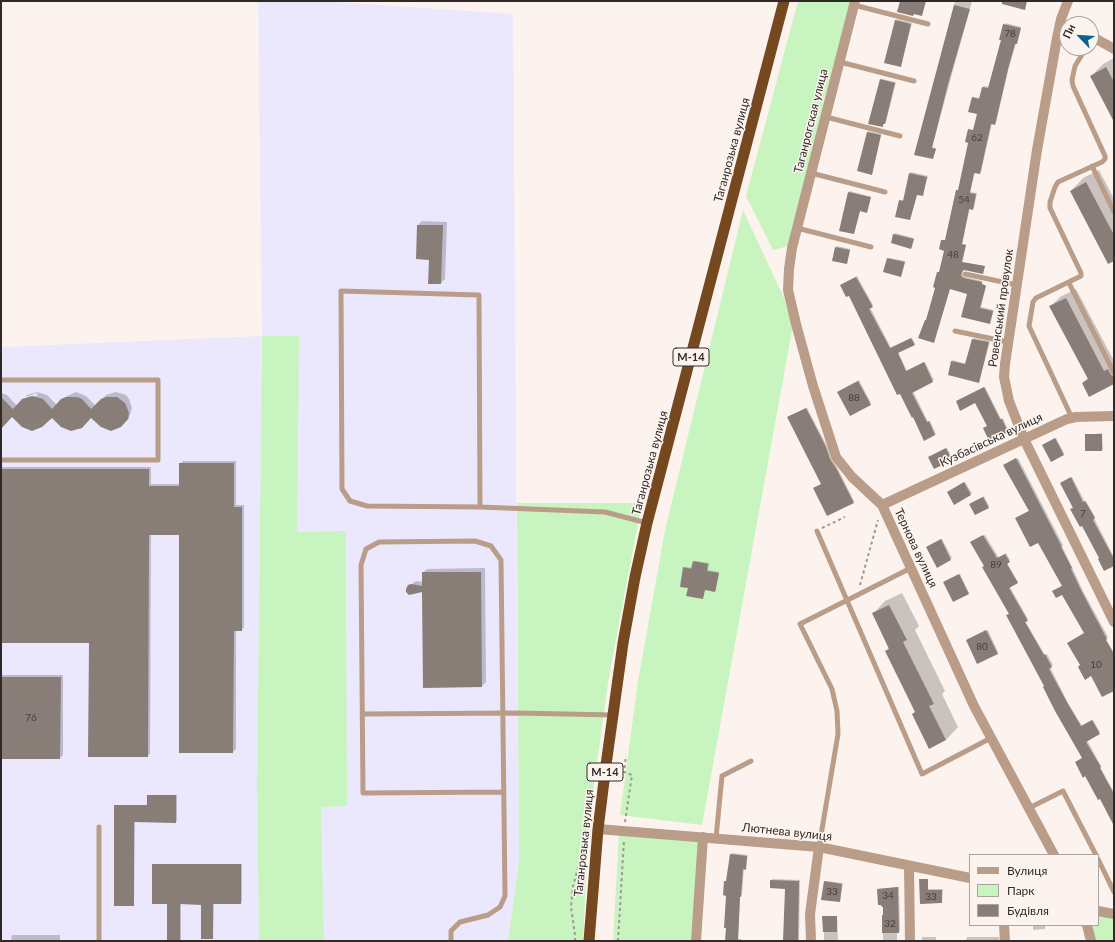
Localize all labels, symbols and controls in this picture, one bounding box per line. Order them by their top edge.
north arrow [1059,16,1099,56]
text: Пн [1060,22,1078,40]
house number: 78 [1004,28,1016,40]
street label: Таганрогская улица [791,67,831,175]
street label: Таганрозька вулиця [711,96,753,204]
house number: 62 [971,132,983,144]
house number: 54 [958,194,970,206]
street label: Ровенський провулок [986,248,1016,368]
house number: 48 [947,249,959,261]
road number: М-14 [673,348,709,366]
house number: 88 [848,392,860,404]
street label: Таганрозька вулиця [629,409,671,517]
street label: Кузбасівська вулиця [937,410,1045,470]
street label: Тернова вулиця [891,506,941,590]
house number: 7 [1080,508,1086,520]
house number: 89 [990,559,1002,571]
house number: 80 [976,641,988,653]
house number: 10 [1090,659,1102,671]
house number: 76 [25,712,37,724]
road number: М-14 [587,763,623,781]
street label: Таганрозька вулиця [571,789,597,897]
street label: Лютнева вулиця [741,820,833,844]
legend [969,854,1099,926]
text: Вулиця [1007,863,1047,878]
text: Парк [1007,883,1035,898]
house number: 33 [826,886,838,898]
house number: 34 [882,890,894,902]
house number: 33 [925,891,937,903]
text: Будівля [1007,903,1049,918]
house number: 32 [884,918,896,930]

